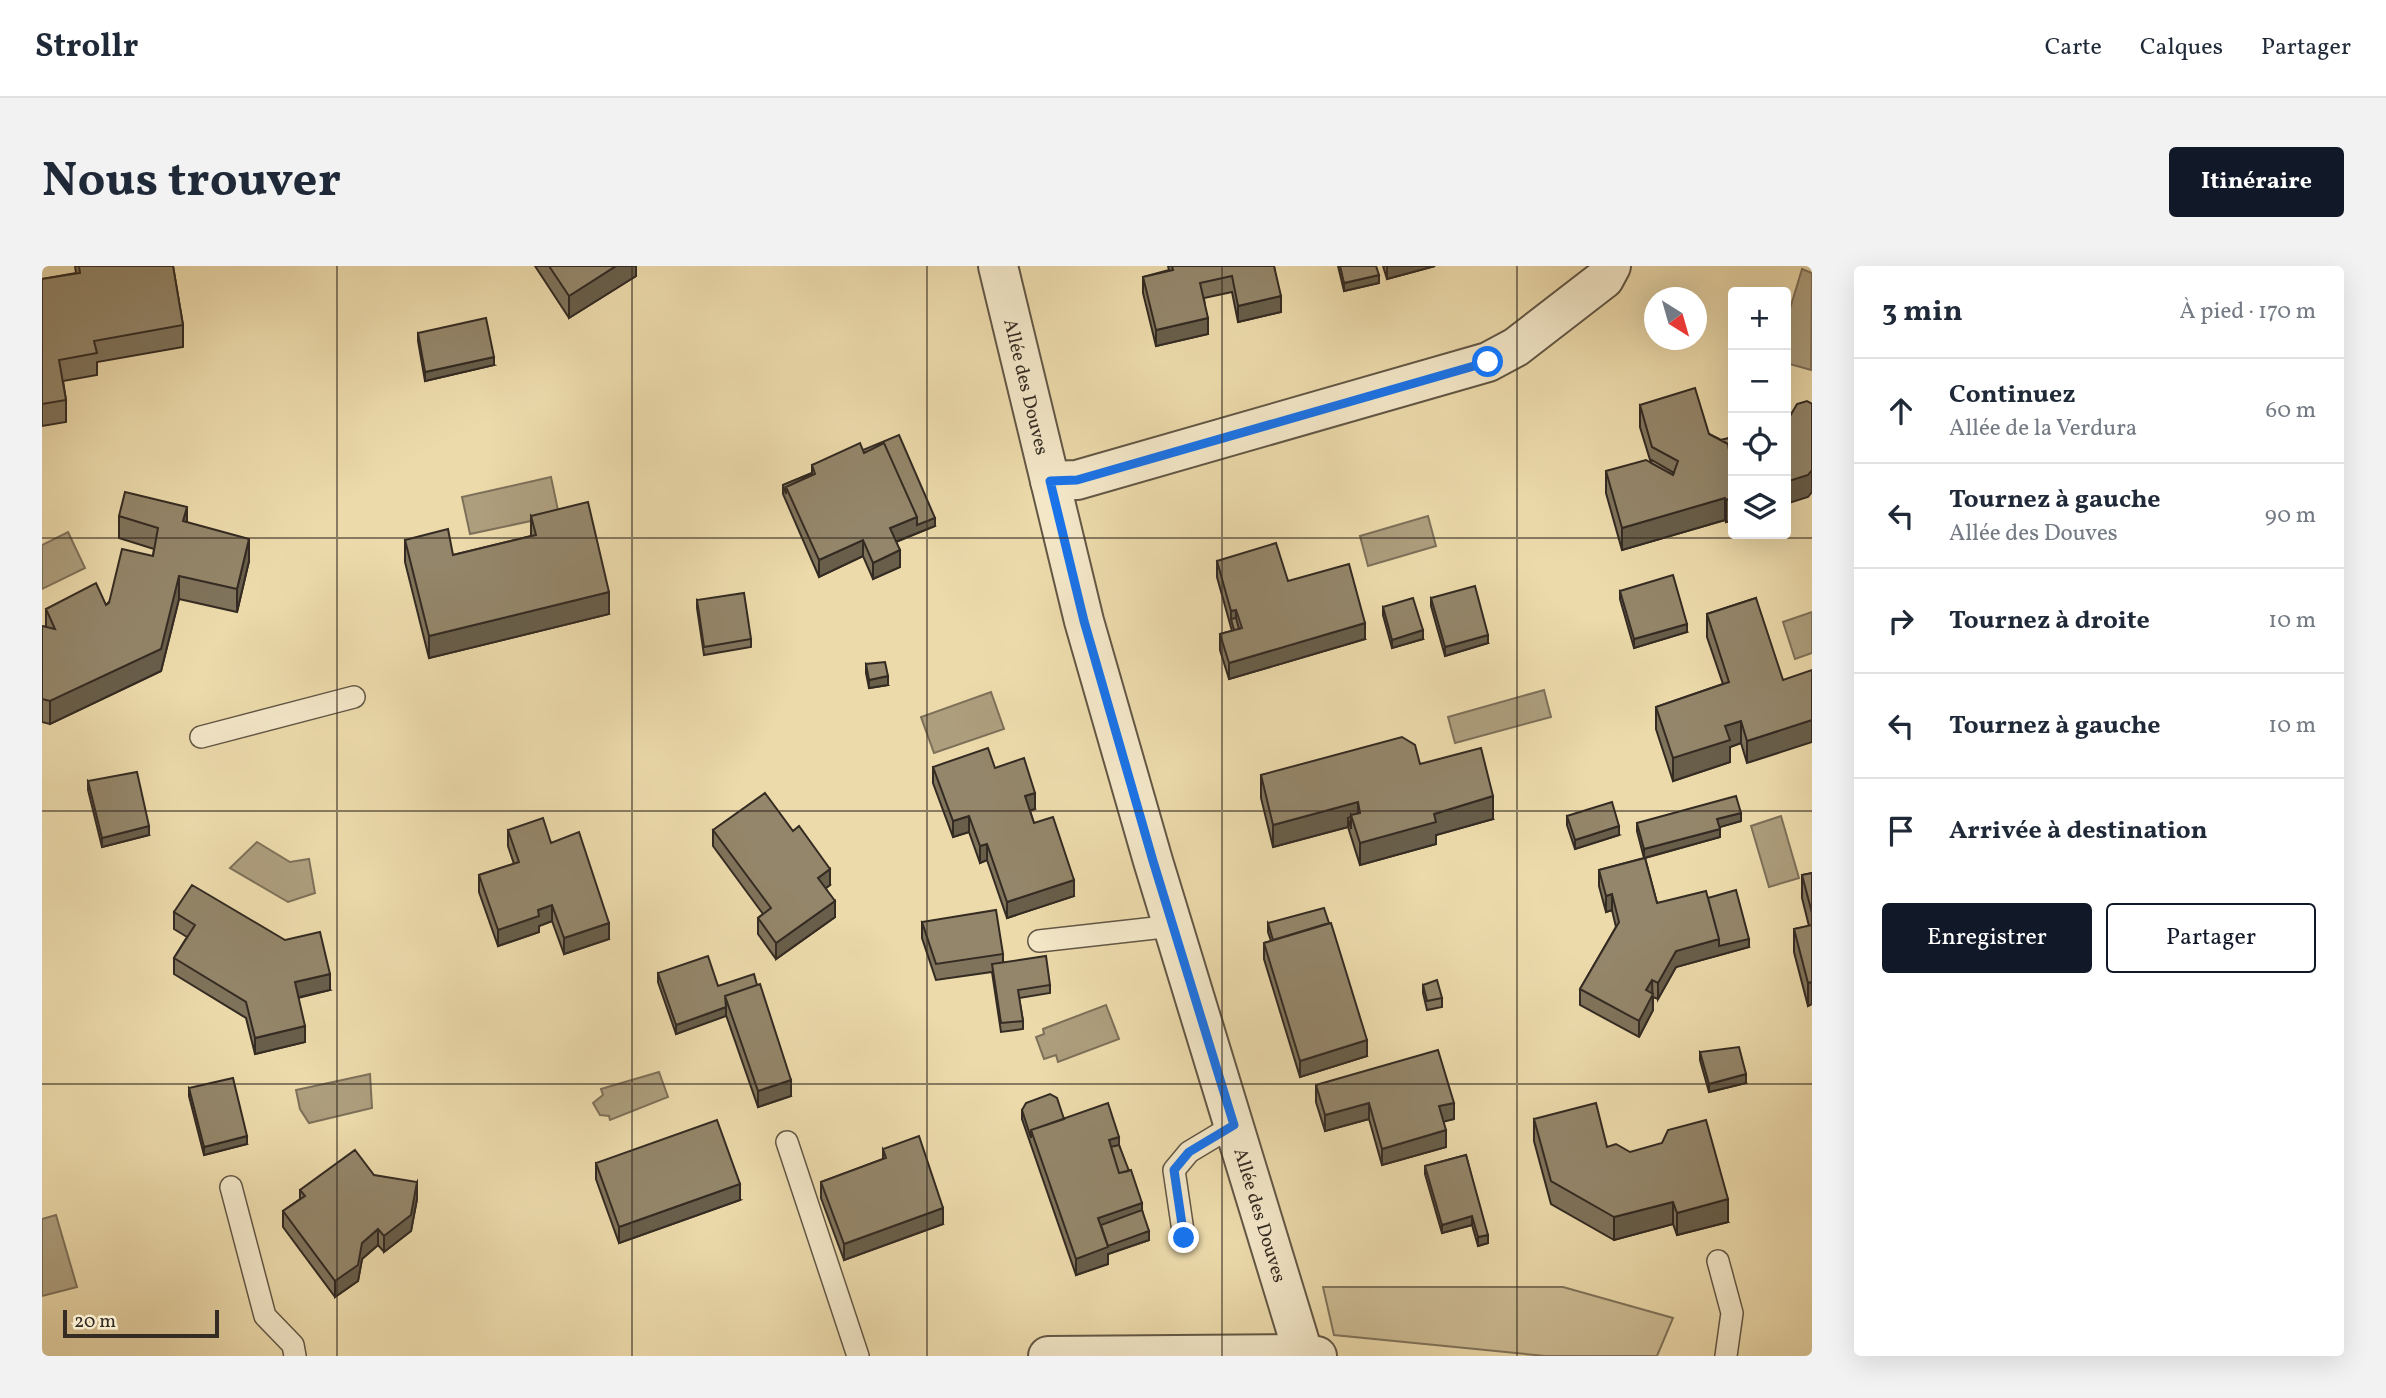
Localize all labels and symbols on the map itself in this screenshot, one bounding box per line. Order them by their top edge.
north arrow [1644,287,1707,350]
street label: Allée des Douves [996,316,1054,458]
route start [1472,346,1503,377]
street label: Allée des Douves [1226,1145,1292,1286]
route end [1168,1222,1199,1253]
scale bar [63,1307,219,1339]

